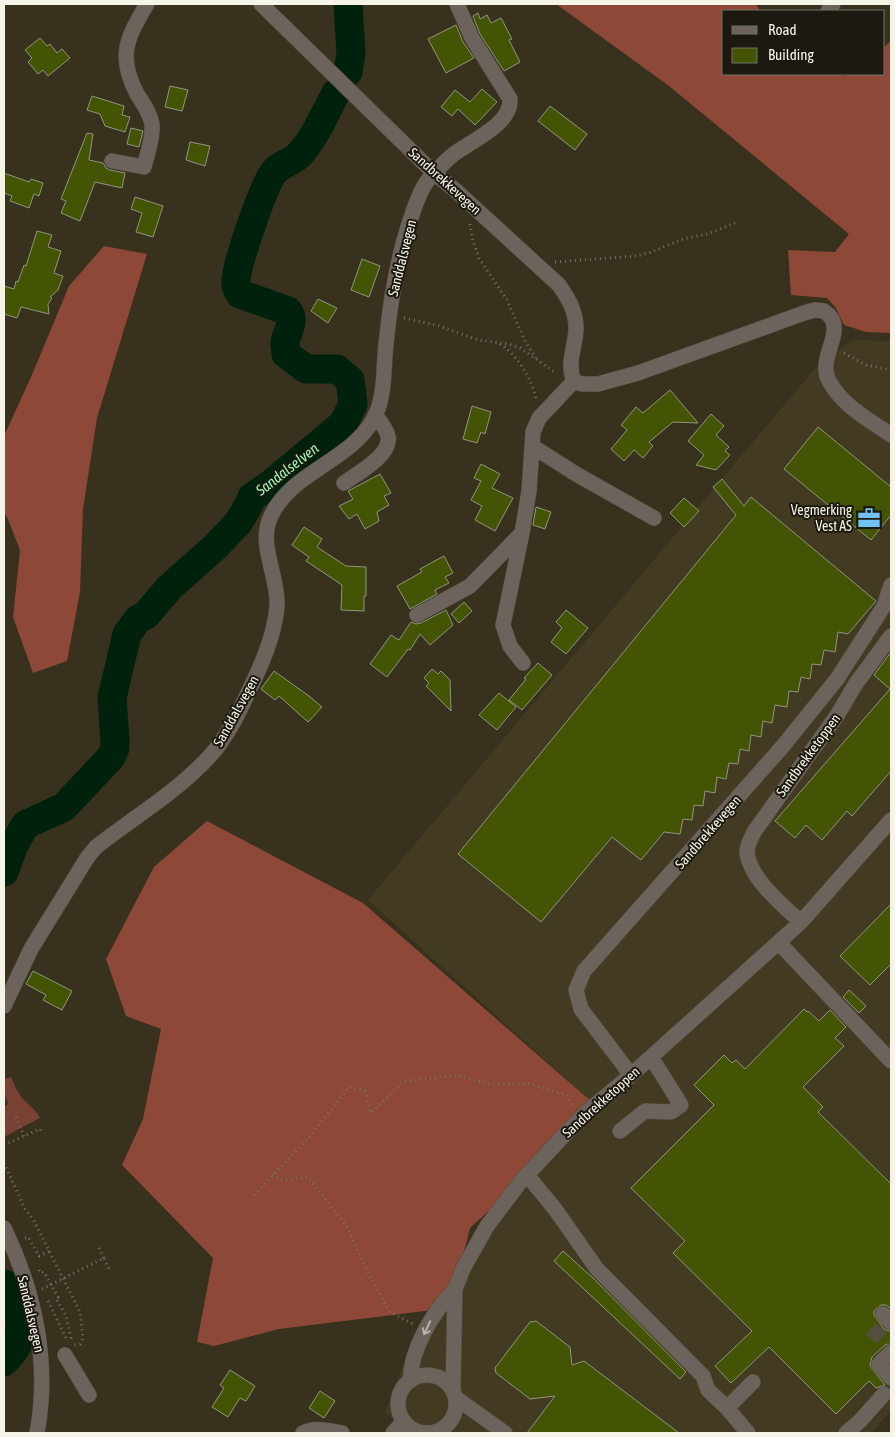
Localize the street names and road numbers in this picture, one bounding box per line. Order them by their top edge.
street label: Sandbrekkevegen [405,144,485,218]
street label: Sanddalsvegen [385,218,419,298]
street label: Sanddalsvegen [210,673,262,749]
street label: Sandbrekketoppen [773,711,843,799]
street label: Sandbrekkevegen [672,792,744,872]
street label: Sandbrekketoppen [559,1063,643,1141]
street label: Sanddalsvegen [14,1274,48,1354]

